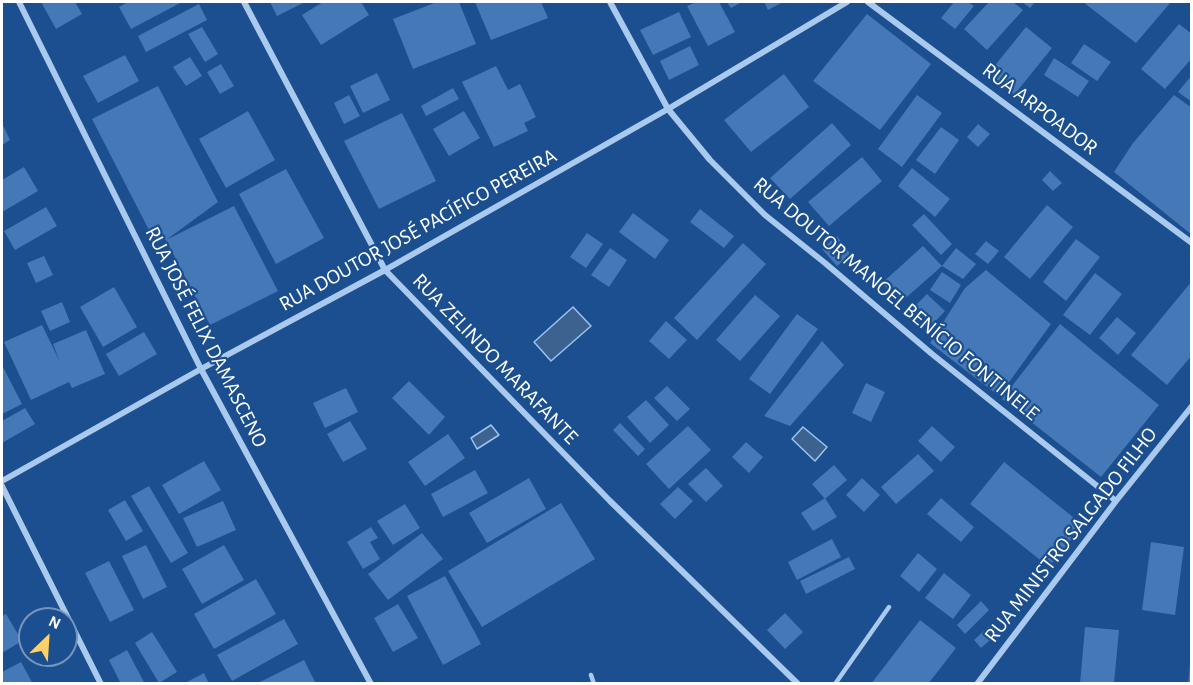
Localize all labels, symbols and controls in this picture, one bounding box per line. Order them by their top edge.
street label: RUA ARPOADOR [977,57,1103,161]
street label: RUA DOUTOR JOSÉ PACÍFICO PEREIRA [275,143,561,317]
street label: RUA DOUTOR MANOEL BENÍCIO FONTINELE [748,172,1044,426]
street label: RUA JOSÉ FELIX DAMASCENO [139,222,273,452]
street label: RUA ZELINDO MARAFANTE [407,268,583,450]
street label: RUA MINISTRO SALGADO FILHO [979,422,1163,648]
north arrow [18,607,78,667]
text: N [46,613,63,632]

